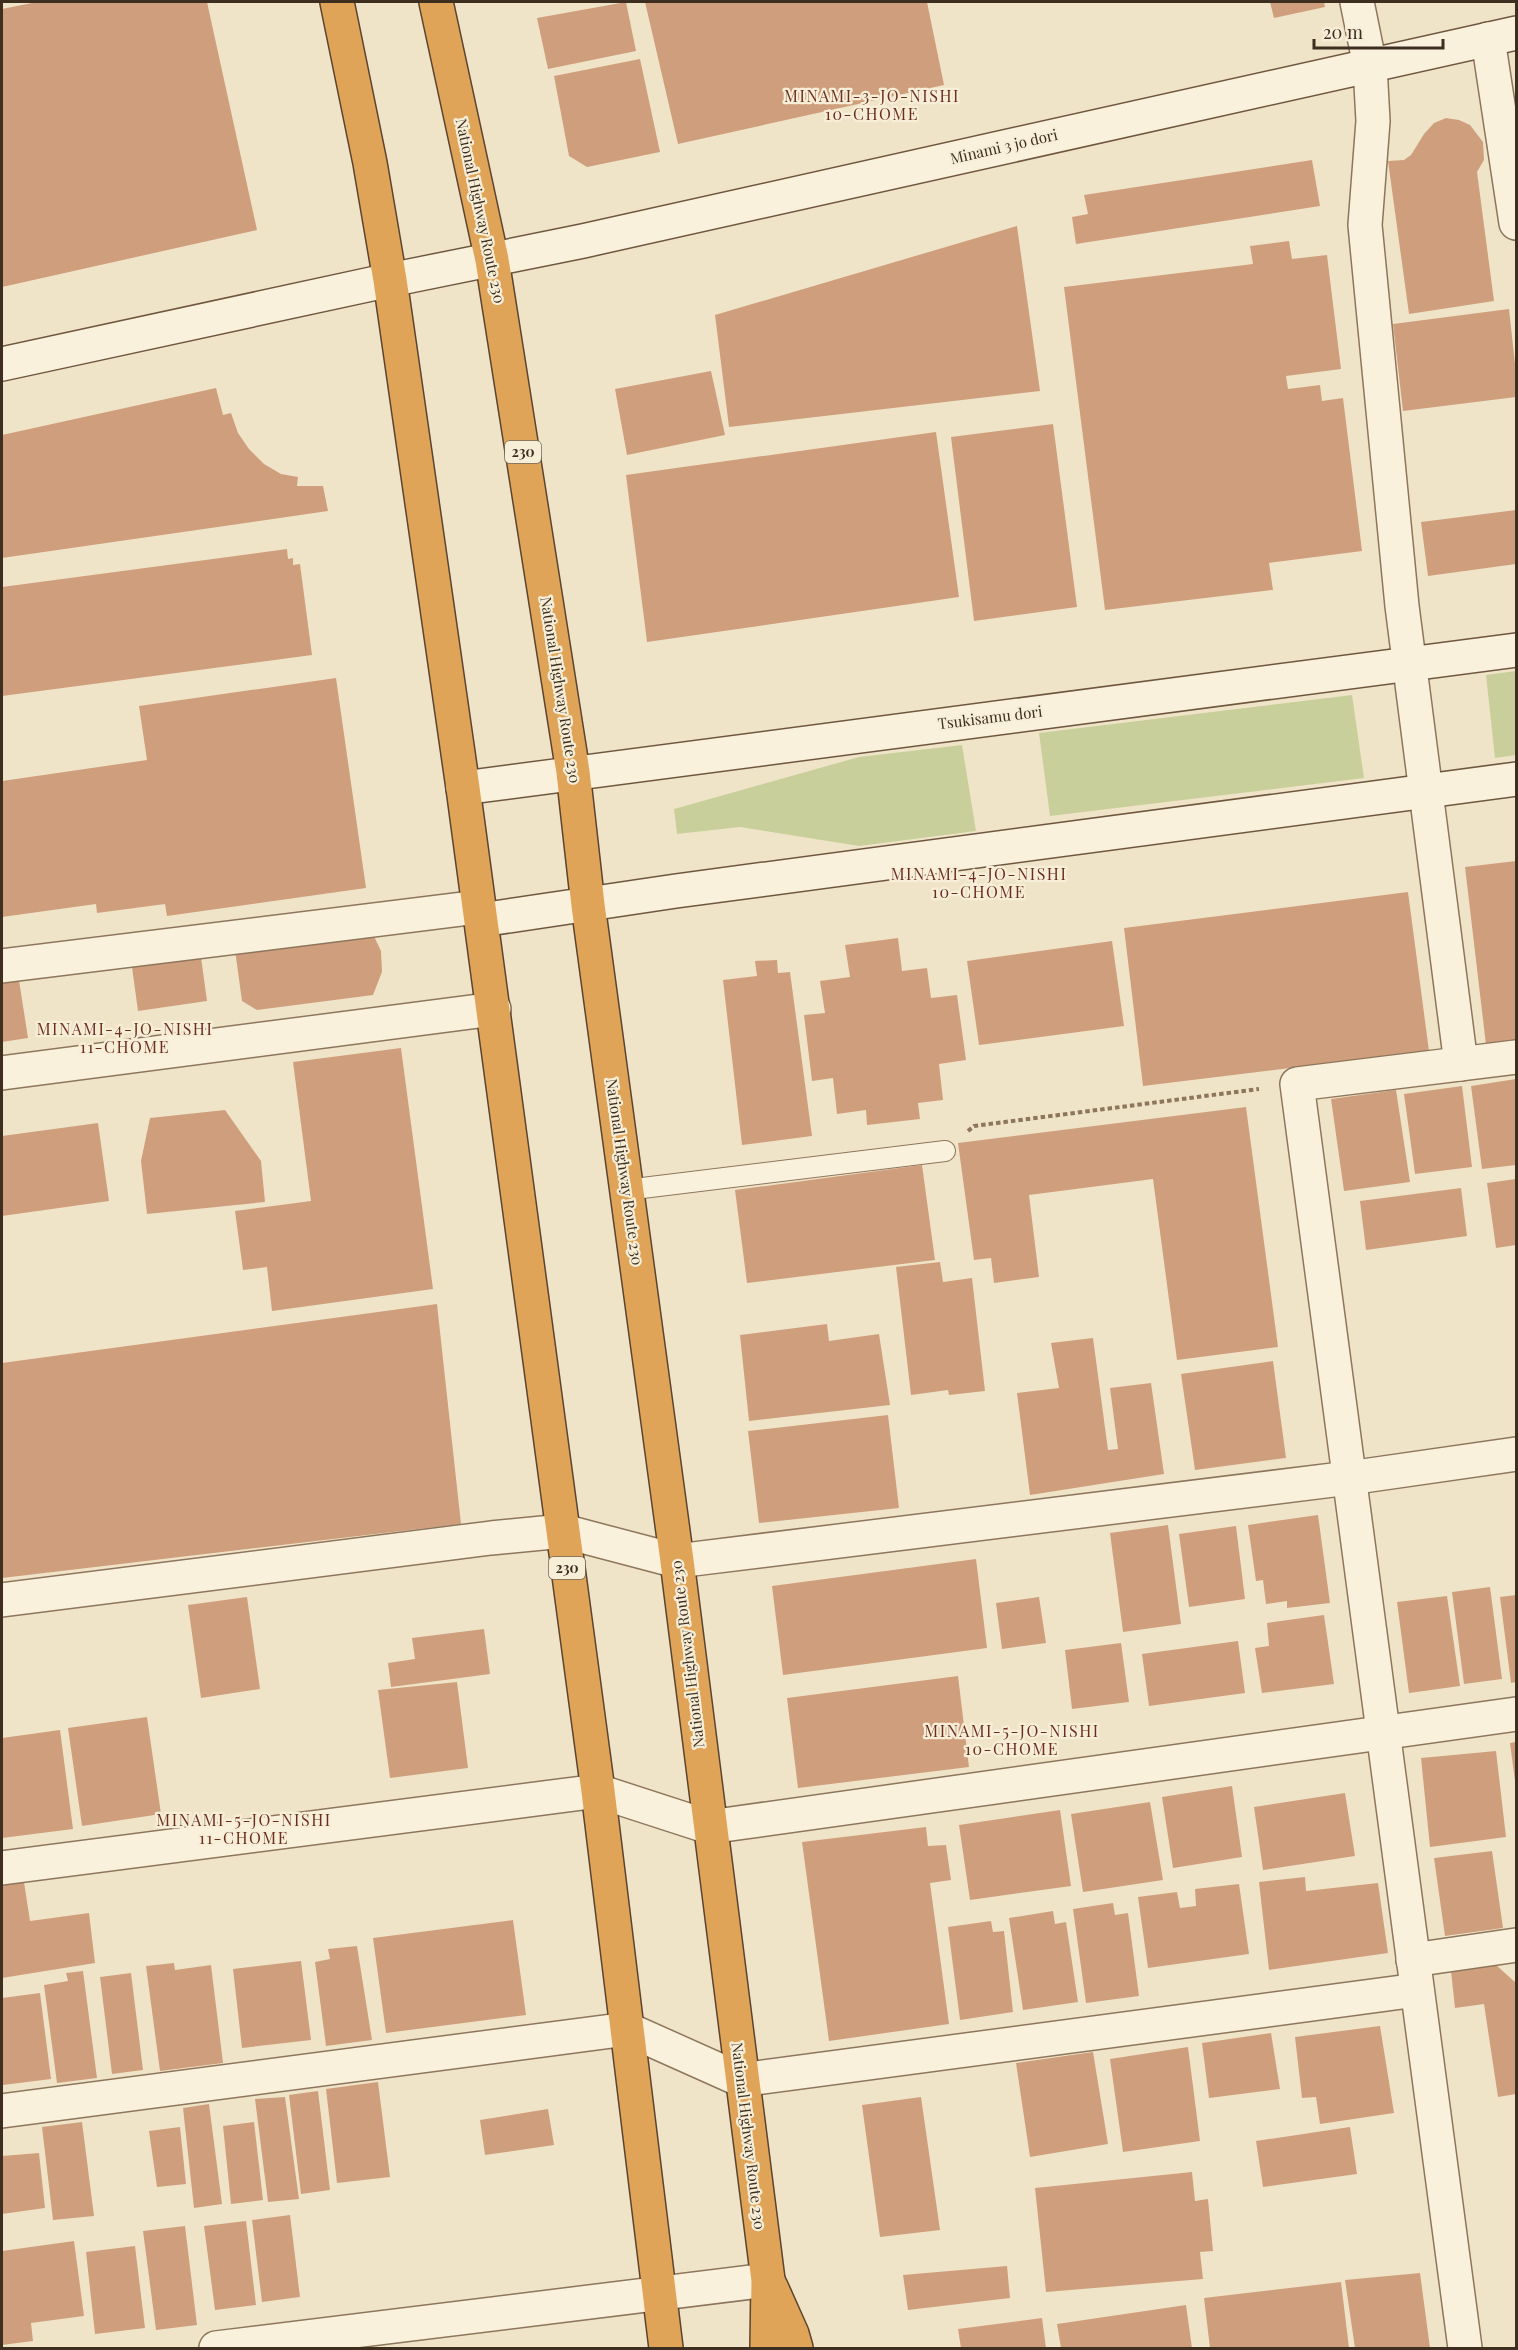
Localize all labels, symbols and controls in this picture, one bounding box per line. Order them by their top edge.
scale bar [1314,12,1443,50]
text: 20 m [1323,20,1363,44]
district label: MINAMI-3-JO-NISHI 10-CHOME [784,85,960,124]
street label: National Highway Route 230 [452,117,510,305]
street label: Minami 3 jo dori [948,124,1060,168]
road number: 230 [505,441,541,463]
street label: National Highway Route 230 [536,595,586,784]
street label: Tsukisamu dori [936,701,1044,733]
district label: MINAMI-4-JO-NISHI 10-CHOME [891,863,1067,902]
district label: MINAMI-4-JO-NISHI 11-CHOME [37,1018,213,1057]
street label: National Highway Route 230 [602,1077,648,1267]
road number: 230 [549,1557,585,1579]
street label: National Highway Route 230 [666,1559,708,1749]
district label: MINAMI-5-JO-NISHI 10-CHOME [924,1720,1100,1759]
district label: MINAMI-5-JO-NISHI 11-CHOME [156,1809,332,1848]
street label: National Highway Route 230 [728,2041,770,2231]

